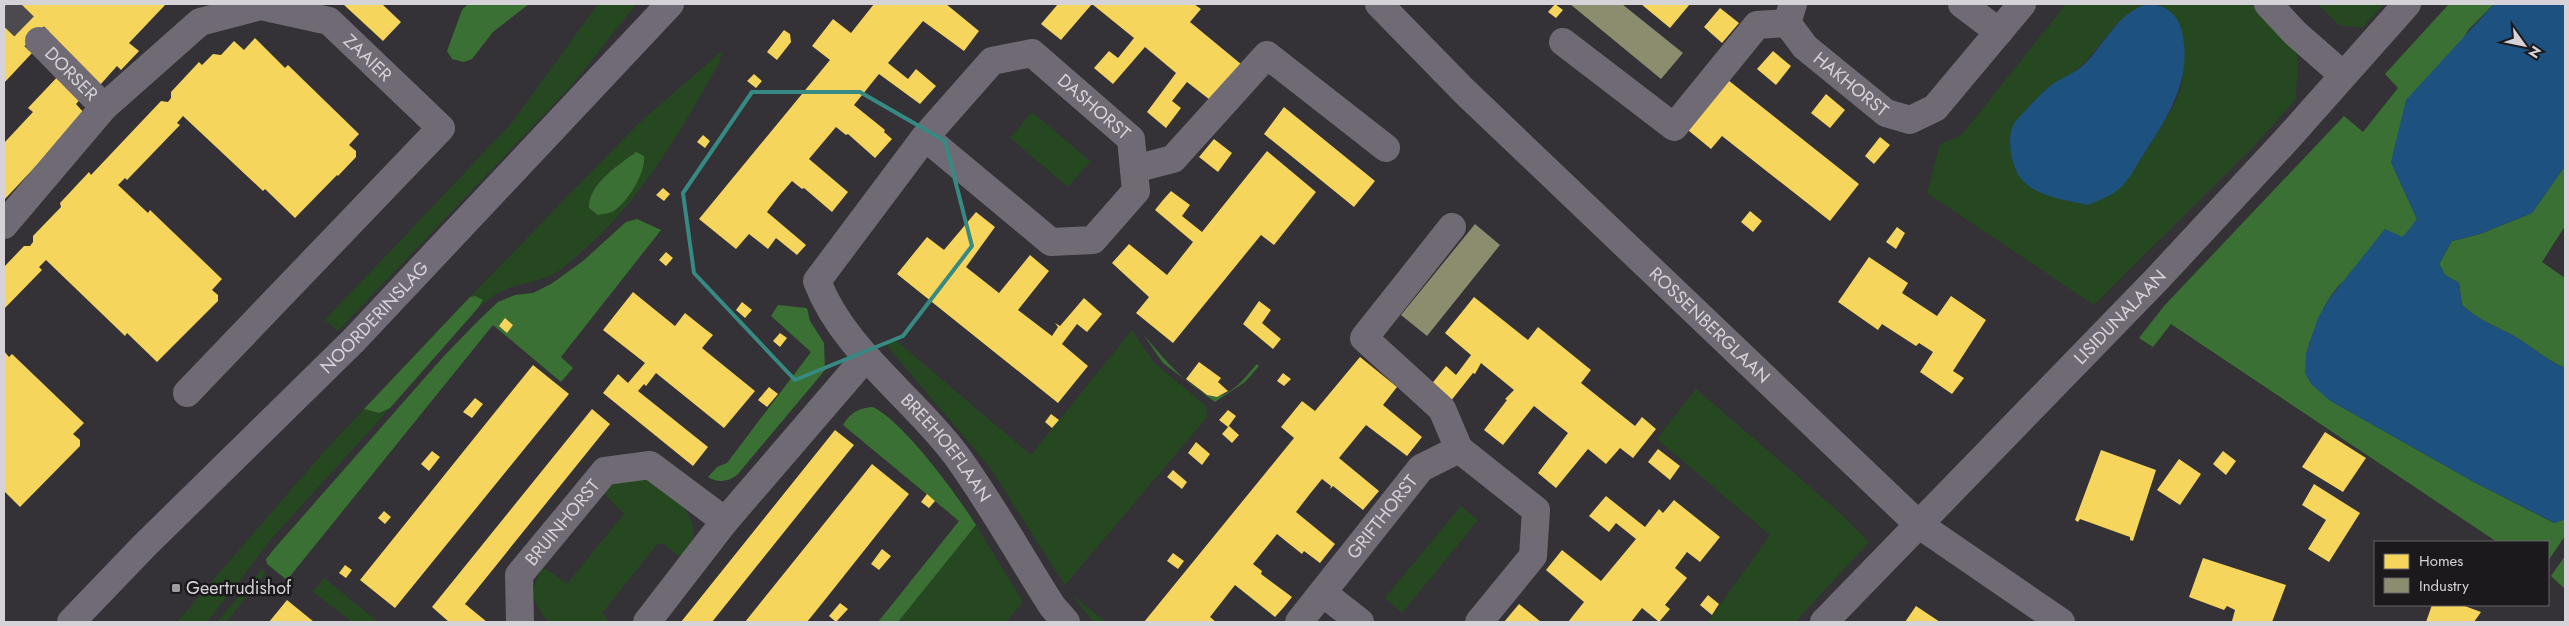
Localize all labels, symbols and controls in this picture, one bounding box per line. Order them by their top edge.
north arrow [2499,20,2549,70]
street label: ZAAIER [337,28,398,88]
street label: DORSER [39,41,104,107]
text: N [2523,42,2546,62]
street label: HAKHORST [1808,46,1895,123]
street label: DASHORST [1052,68,1136,146]
street label: NOORDERINSLAG [314,255,435,379]
street label: ROSSENBERGLAAN [1643,261,1776,389]
street label: LISIDUNALAAN [2068,264,2172,370]
street label: BREEHOEFLAAN [895,388,998,507]
street label: GRIFTHORST [1341,469,1424,565]
street label: BRUINHORST [519,473,606,571]
legend [2374,541,2549,606]
text: Homes [2419,550,2463,572]
place label: Geertrudishof [186,575,292,601]
text: Industry [2419,575,2469,597]
marker: Geertrudishof [170,582,182,594]

